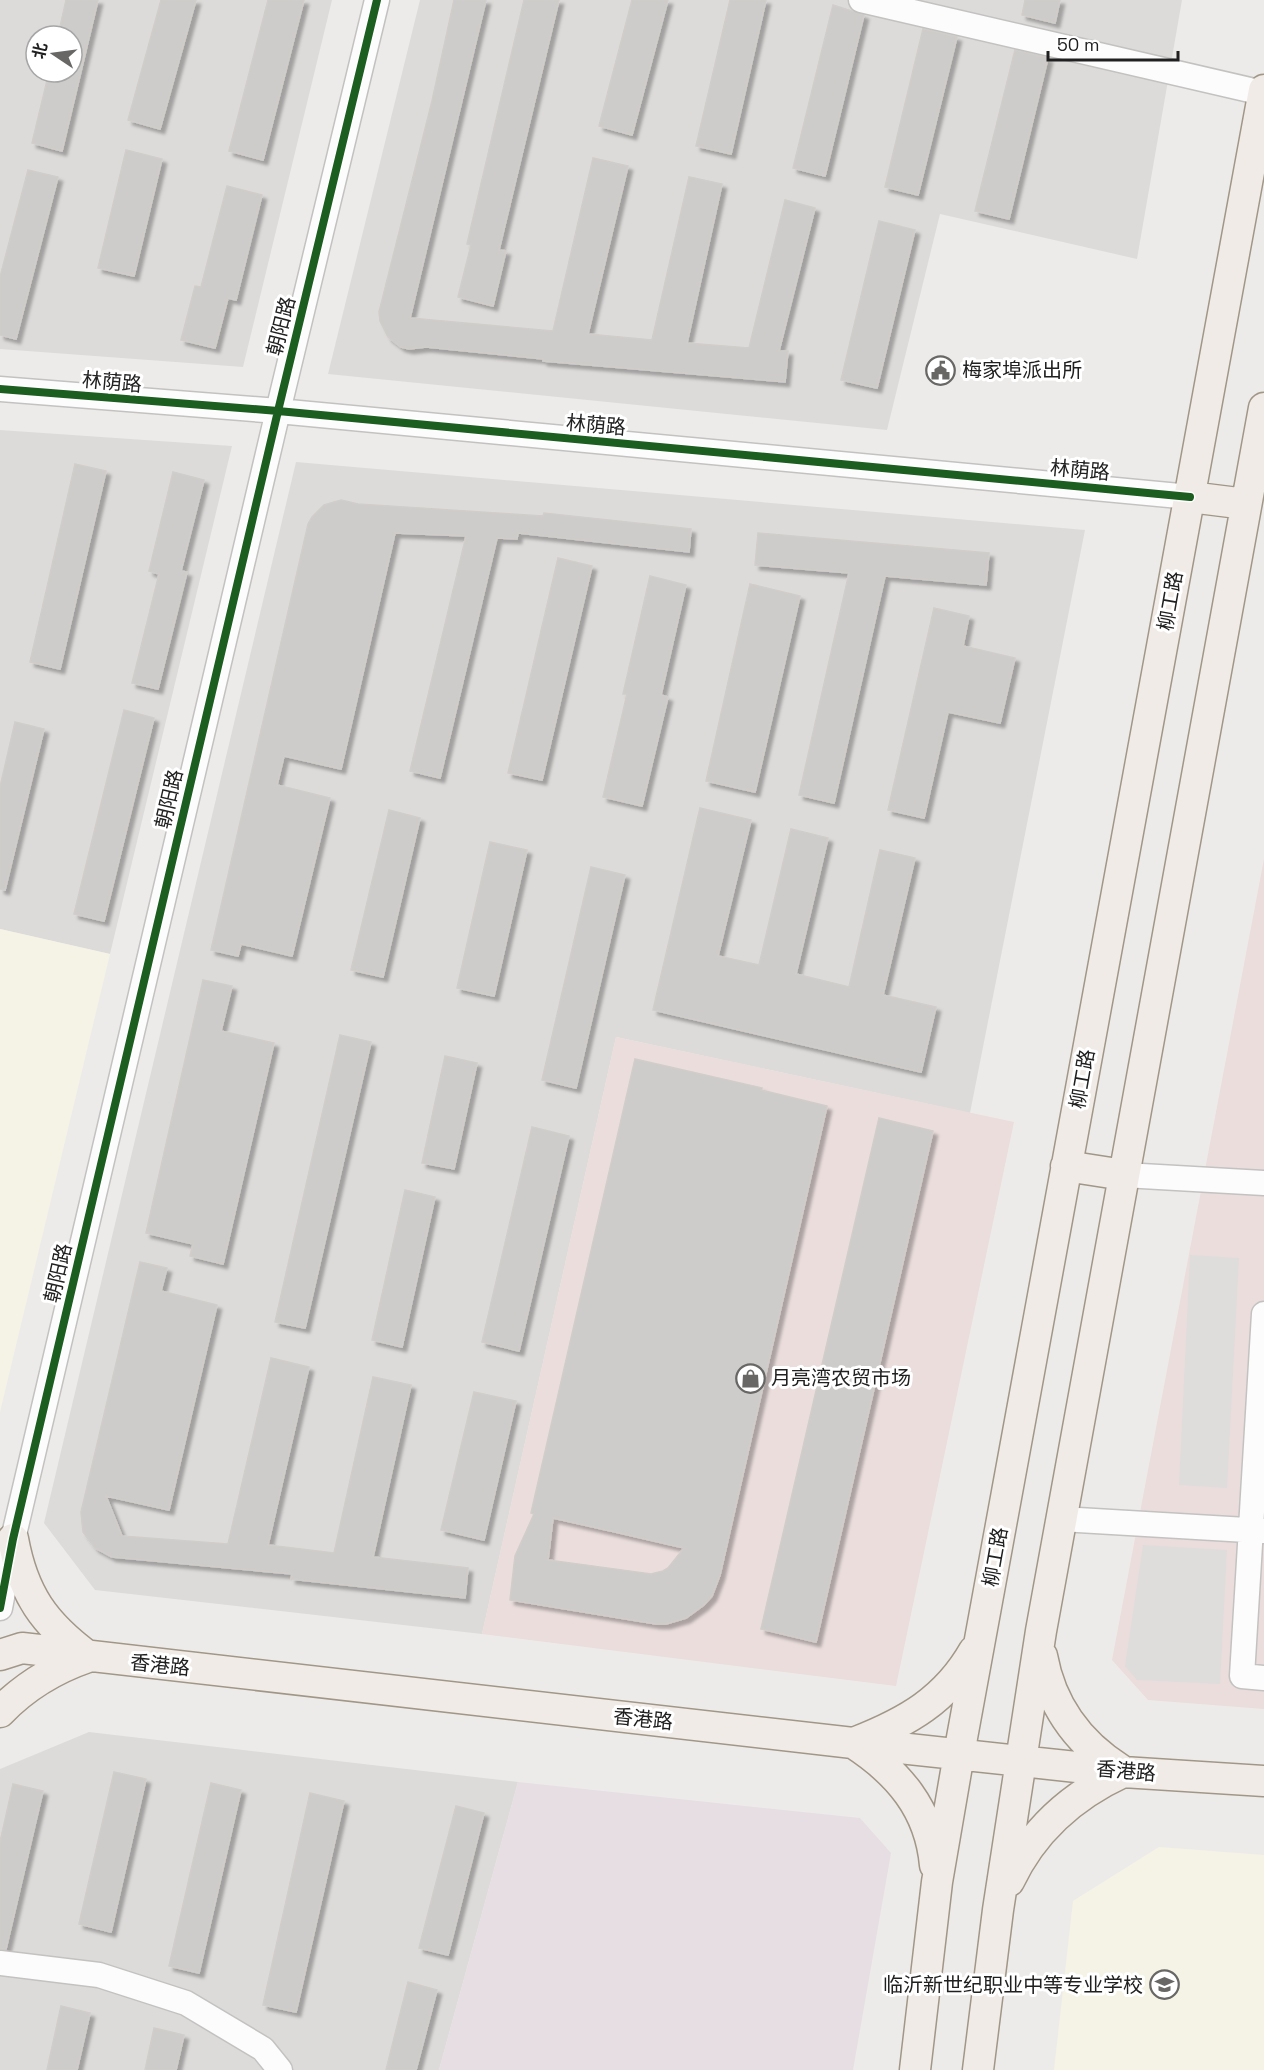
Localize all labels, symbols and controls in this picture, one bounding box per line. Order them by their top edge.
north arrow [24,24,84,84]
scale bar [1048,24,1178,62]
text: 50 m [1057,33,1099,56]
text: 北 [28,41,52,61]
street label: 朝阳路 [261,294,301,358]
public building icon: 梅家埠派出所 [925,354,957,386]
place label: 梅家埠派出所 [962,357,1082,383]
street label: 林荫路 [81,366,143,398]
street label: 林荫路 [565,409,627,441]
street label: 林荫路 [1049,454,1111,486]
street label: 柳工路 [1152,569,1188,633]
street label: 朝阳路 [150,767,188,831]
street label: 柳工路 [1064,1047,1100,1111]
street label: 朝阳路 [39,1241,77,1305]
shop icon: 月亮湾农贸市场 [734,1362,766,1394]
place label: 月亮湾农贸市场 [771,1365,911,1391]
street label: 柳工路 [977,1525,1013,1589]
street label: 香港路 [129,1649,191,1681]
street label: 香港路 [612,1703,674,1735]
street label: 香港路 [1095,1755,1157,1787]
school or university icon: 临沂新世纪职业中等专业学校 [1148,1969,1180,2001]
place label: 临沂新世纪职业中等专业学校 [883,1972,1143,1998]

